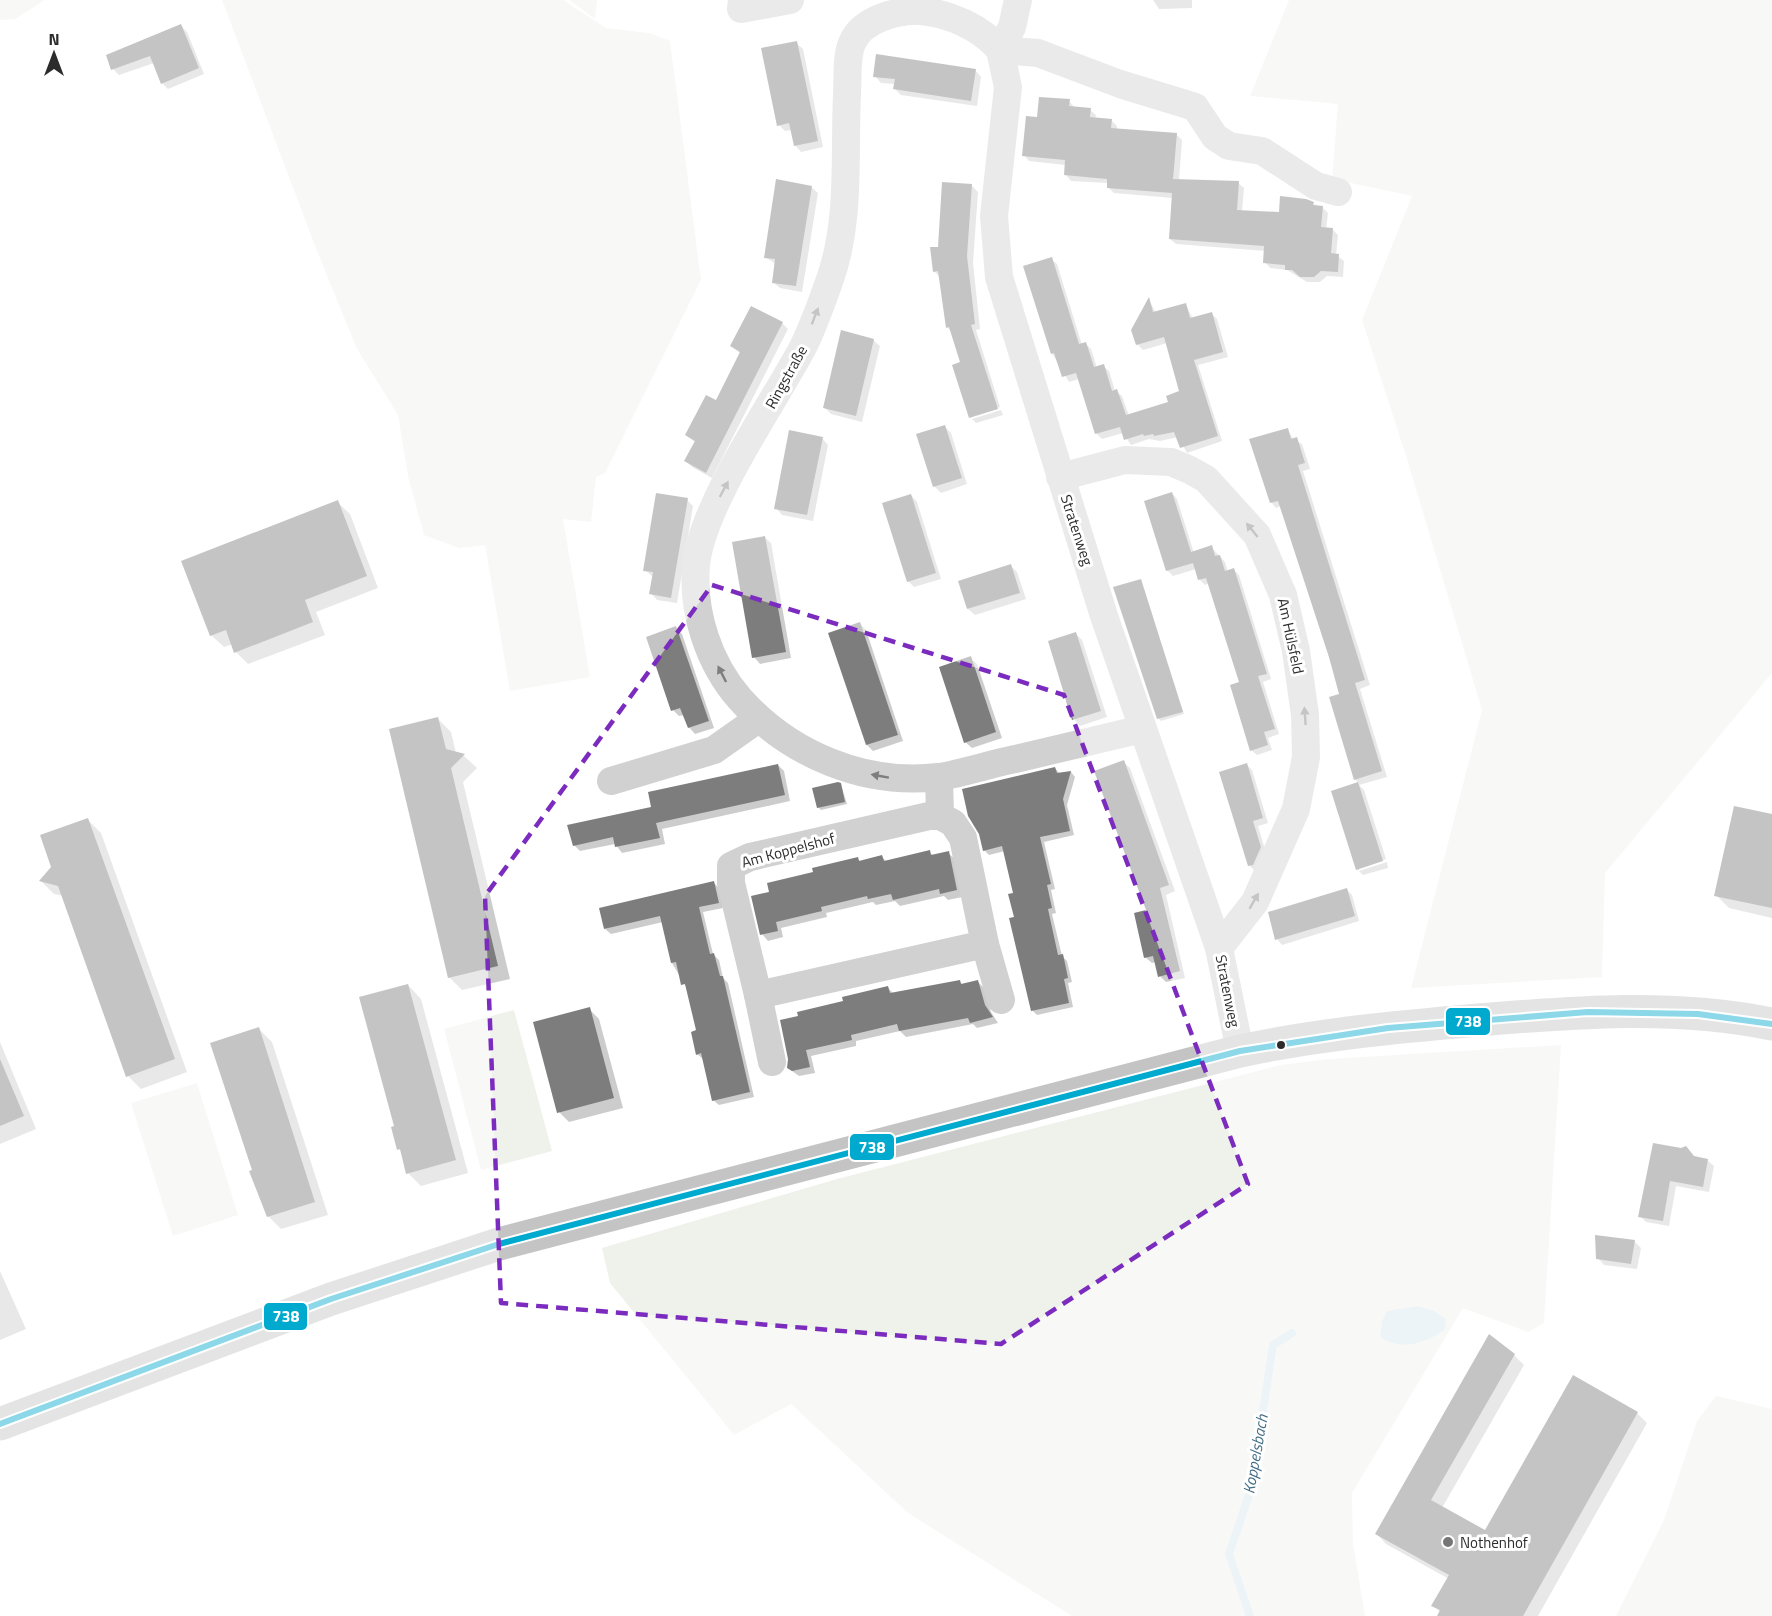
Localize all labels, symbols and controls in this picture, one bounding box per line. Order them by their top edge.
north arrow [24,24,84,84]
text: N [48,27,60,51]
one-way arrow [811,307,821,325]
street label: Ringstraße [759,341,813,413]
one-way arrow [720,480,729,497]
street label: Stratenweg [1055,492,1099,569]
one-way arrow [1247,523,1259,538]
street label: Am Hülsfeld [1272,596,1310,676]
one-way arrow [717,665,726,682]
one-way arrow [1300,706,1310,725]
one-way arrow [871,771,890,780]
street label: Am Koppelshof [739,826,837,874]
one-way arrow [1249,892,1259,909]
street label: Stratenweg [1210,953,1246,1030]
line badge: 738 [1445,1007,1491,1036]
text: 738 [1455,1009,1481,1033]
unlabelled marker [1275,1039,1287,1051]
line badge: 738 [849,1133,895,1161]
text: 738 [859,1135,885,1159]
line badge: 738 [263,1302,308,1331]
text: 738 [273,1304,299,1328]
water label: Koppelsbach [1236,1412,1274,1495]
place label: Nothenhof [1460,1531,1528,1554]
marker: Nothenhof [1441,1535,1455,1549]

